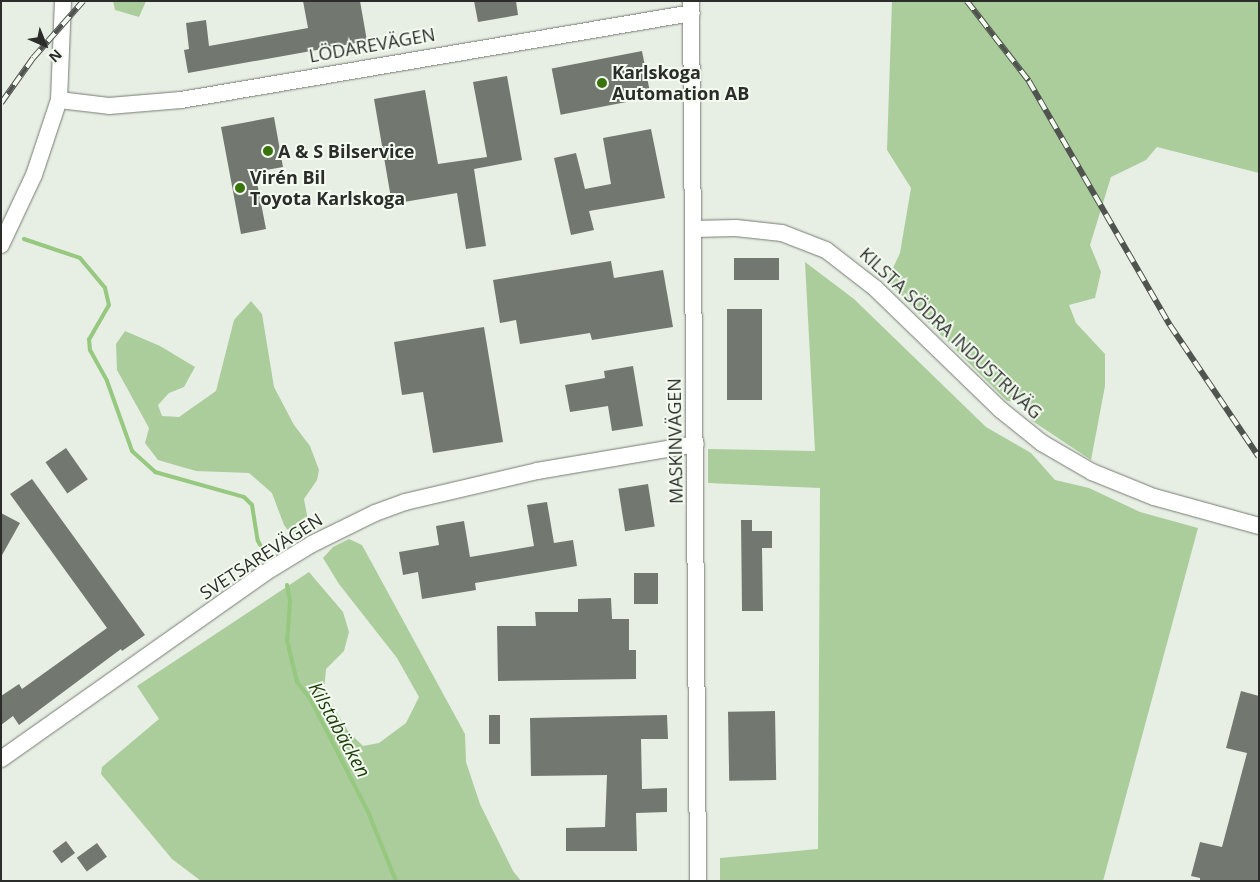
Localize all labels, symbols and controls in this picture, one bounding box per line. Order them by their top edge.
north arrow [20,20,70,70]
street label: LÖDAREVÄGEN [307,23,437,67]
text: N [45,45,66,67]
place label: Karlskoga Automation AB [612,62,749,104]
marker: Karlskoga Automation AB [596,77,608,89]
place label: A & S Bilservice [278,140,414,162]
marker: A & S Bilservice [262,145,274,157]
place label: Virén Bil Toyota Karlskoga [250,167,405,210]
marker: Virén Bil Toyota Karlskoga [234,182,246,194]
street label: KILSTA SÖDRA INDUSTRIVÄG [855,243,1047,423]
street label: MASKINVÄGEN [663,378,687,504]
street label: SVETSAREVÄGEN [196,508,326,604]
water label: Kilstabäcken [303,678,375,782]

